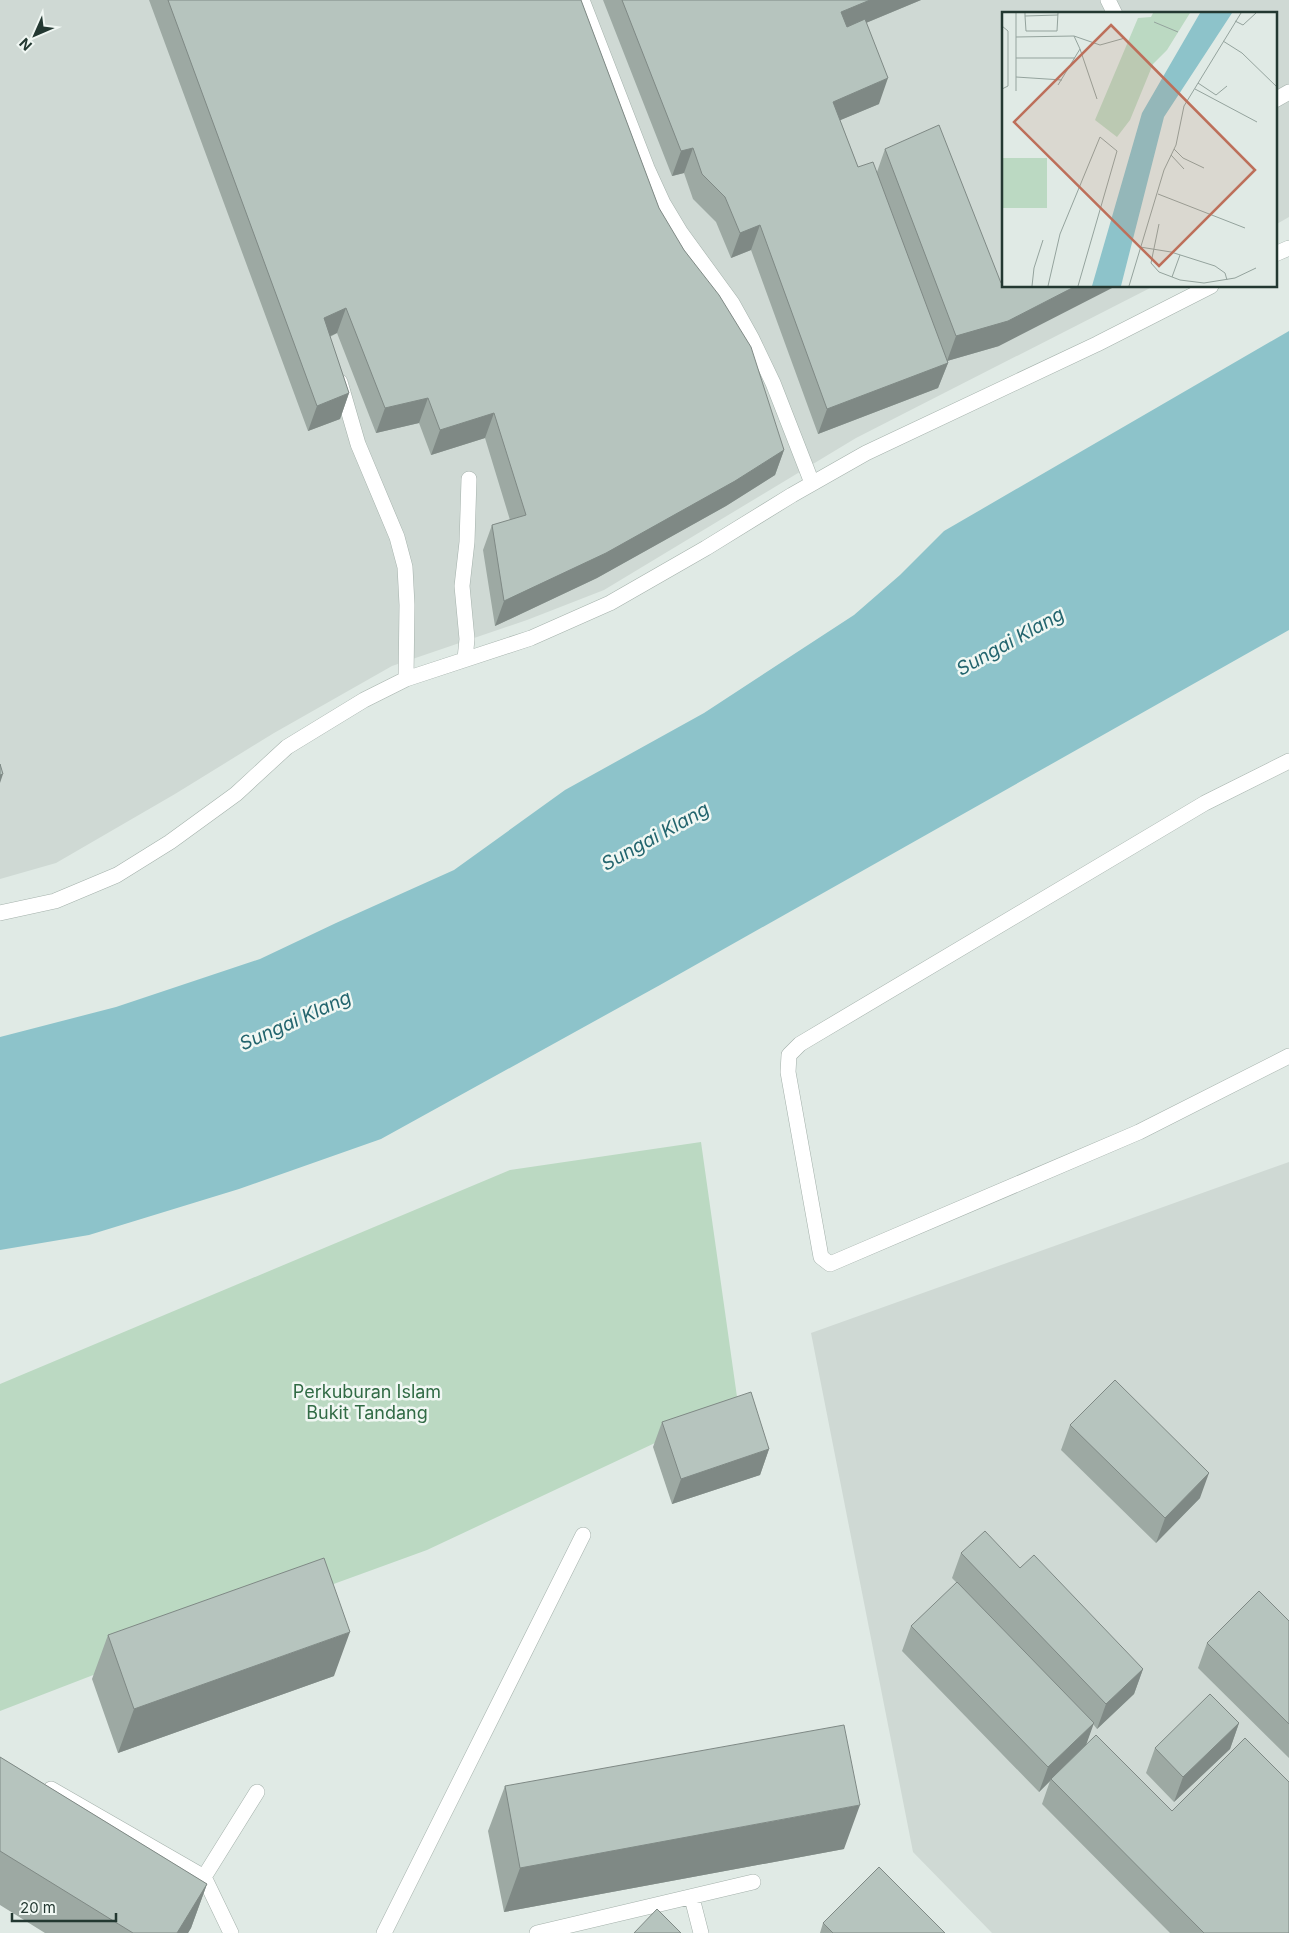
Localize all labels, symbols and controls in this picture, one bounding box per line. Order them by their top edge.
north arrow [10,10,60,60]
inset map [1002,12,1276,288]
text: N [16,35,35,54]
water label: Sungai Klang [952,602,1069,681]
water label: Sungai Klang [597,797,714,876]
water label: Sungai Klang [236,985,355,1055]
park label: Perkuburan Islam Bukit Tandang [293,1381,441,1423]
scale bar [12,1890,116,1922]
text: 20 m [20,1898,56,1917]

